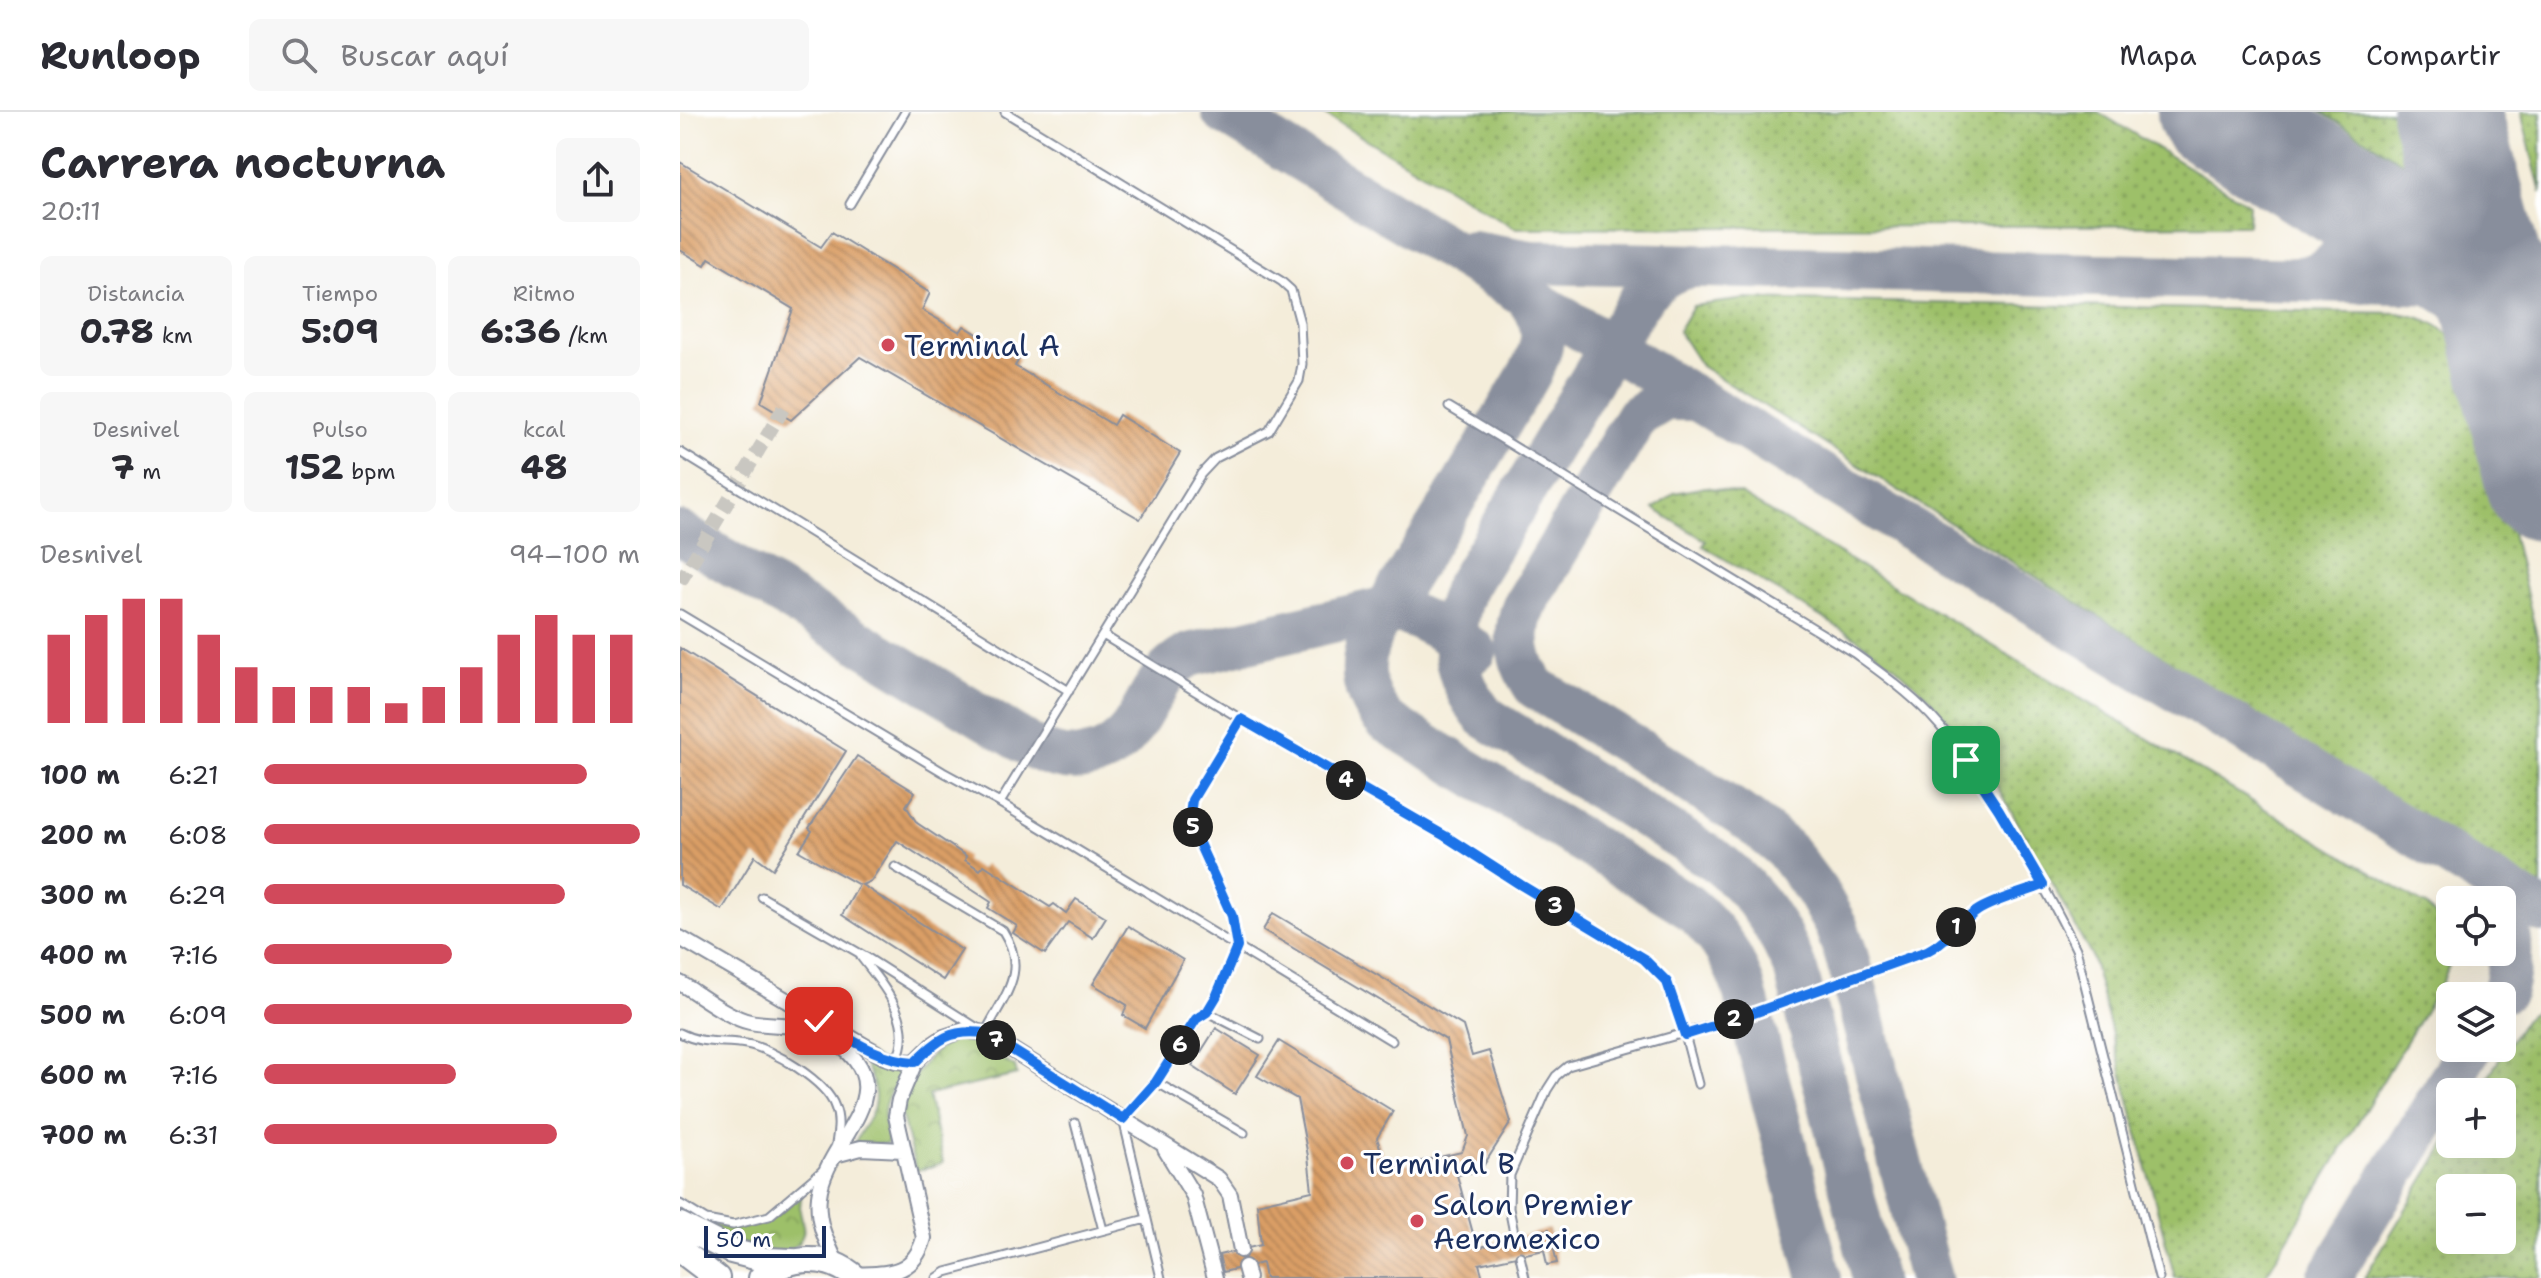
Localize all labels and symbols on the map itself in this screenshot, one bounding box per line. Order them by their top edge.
place label: Terminal A [904,325,1060,366]
marker: Terminal A [879,336,897,354]
pin [1932,726,2000,794]
pin: 4 [1326,760,1366,800]
pin: 5 [1173,807,1213,847]
pin: 3 [1535,886,1575,926]
pin: 1 [1936,907,1976,947]
pin [785,987,853,1055]
pin: 2 [1714,999,1754,1039]
pin: 7 [976,1020,1016,1060]
pin: 6 [1160,1025,1200,1065]
place label: Terminal B [1363,1143,1515,1184]
marker: Terminal B [1338,1154,1356,1172]
place label: Salon Premier Aeromexico [1433,1184,1633,1259]
marker: Salon Premier Aeromexico [1408,1212,1426,1230]
scale bar [704,1222,826,1258]

